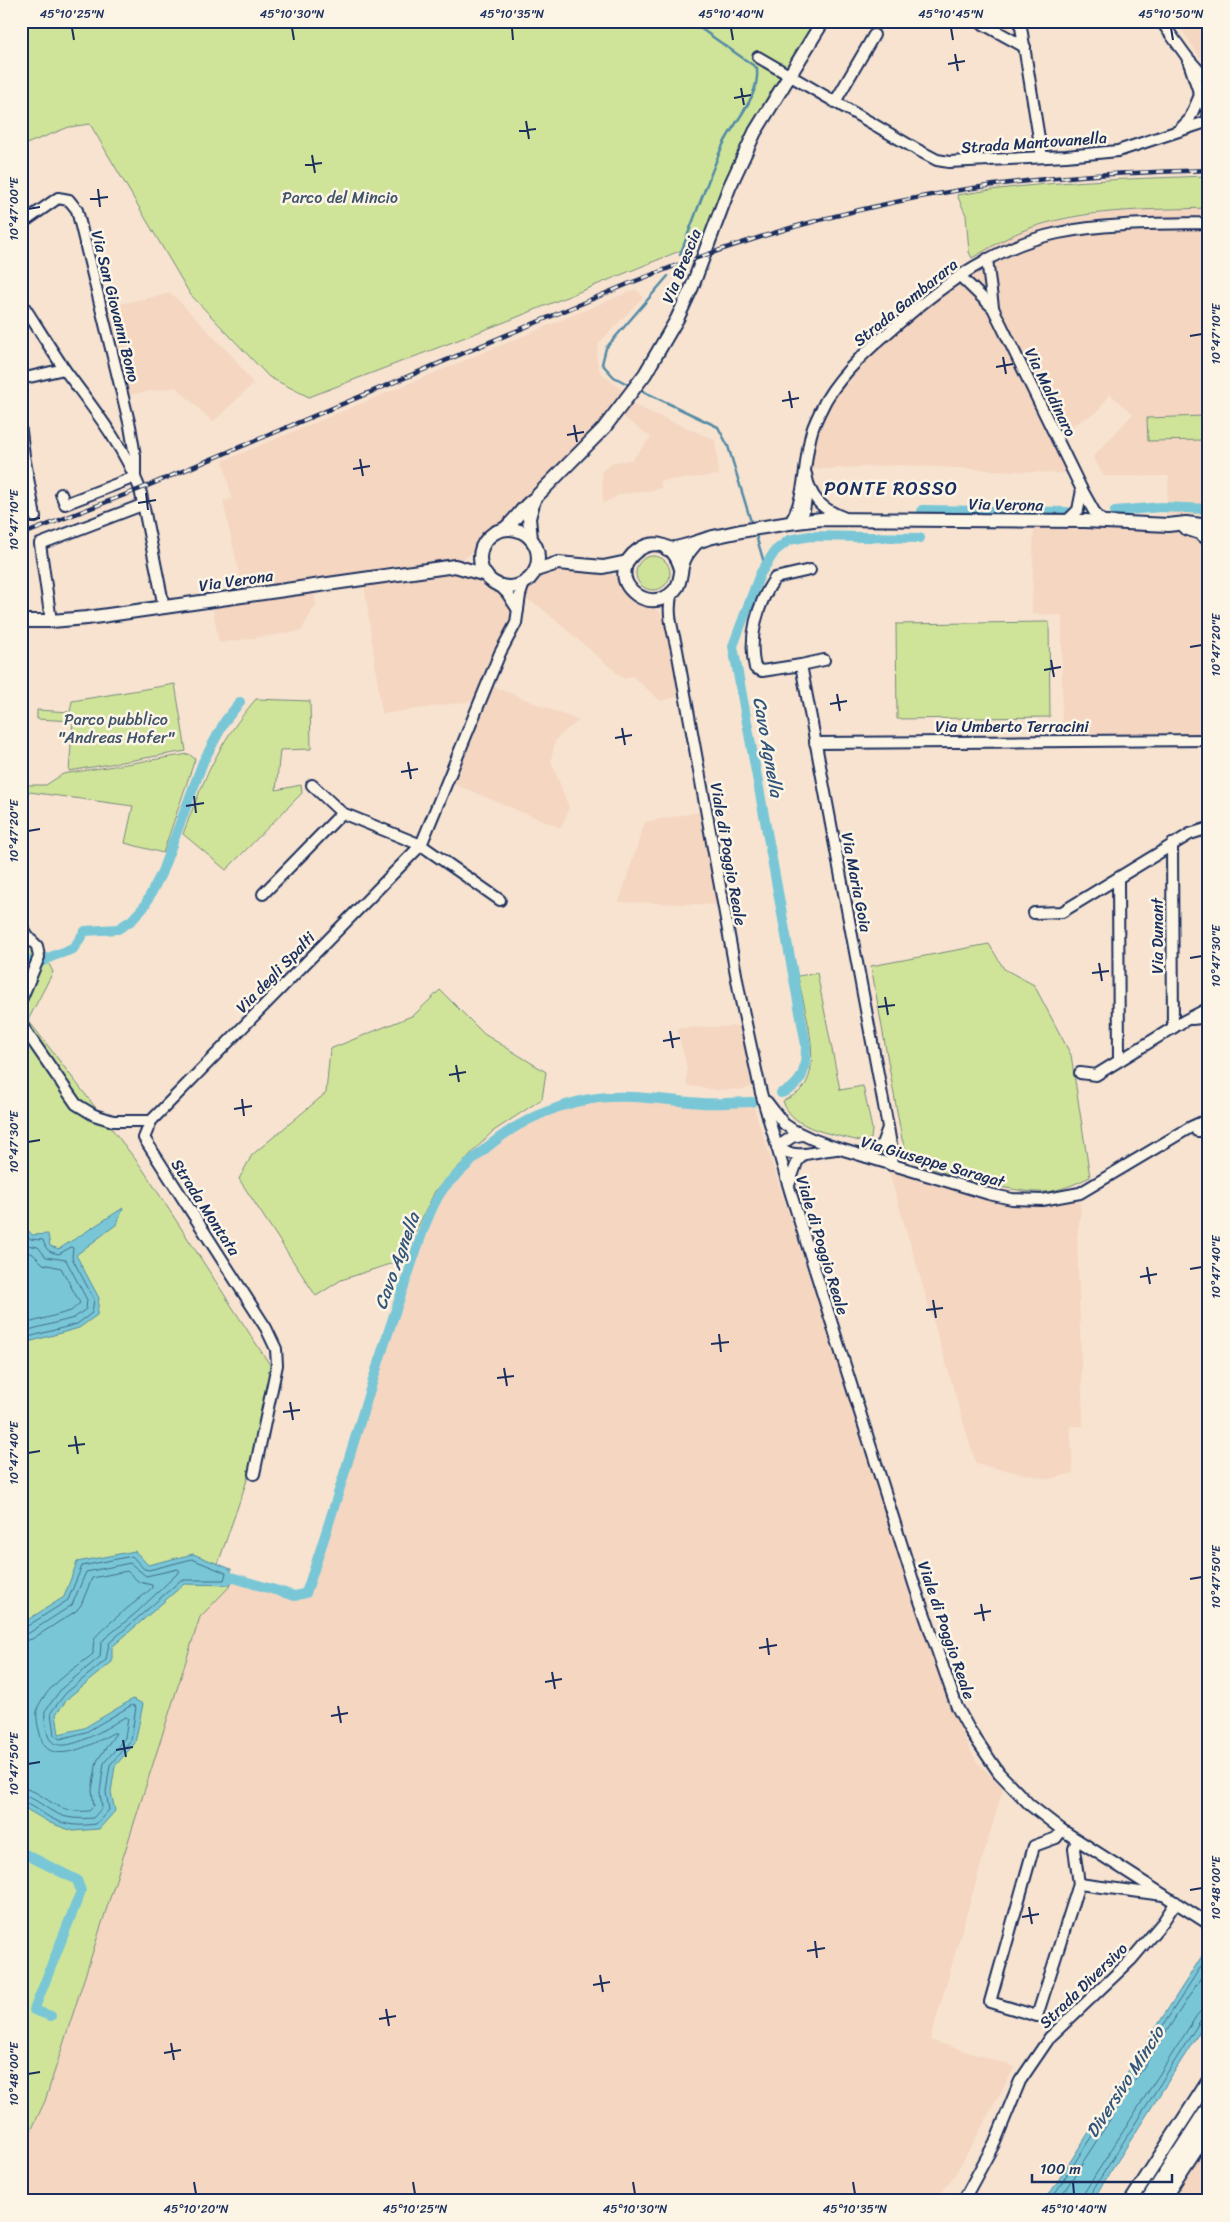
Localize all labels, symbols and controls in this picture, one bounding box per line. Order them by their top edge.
text: 45°10'25"N [40,3,105,25]
text: 45°10'30"N [260,3,325,25]
text: 45°10'35"N [480,3,545,25]
text: 45°10'40"N [698,3,764,25]
text: 45°10'45"N [918,3,984,25]
text: 45°10'50"N [1138,3,1204,25]
street label: Strada Mantovanella [960,123,1108,162]
text: 10°47'00"E [3,176,25,241]
park label: Parco del Mincio [282,183,398,212]
street label: Via Brescia [653,223,710,308]
street label: Via San Giovanni Bono [83,227,148,385]
street label: Strada Gambarara [846,251,964,354]
text: 10°47'10"E [1205,302,1227,365]
street label: Via Maldinaro [1016,343,1085,442]
district label: PONTE ROSSO [824,472,958,505]
text: 10°47'10"E [3,488,25,551]
street label: Via Verona [968,489,1045,520]
street label: Via Verona [197,561,276,600]
text: 10°47'20"E [1205,612,1227,676]
water label: Cavo Agnella [743,694,793,801]
park label: Parco pubblico "Andreas Hofer" [58,705,175,752]
street label: Via Umberto Terracini [935,712,1089,741]
street label: Viale di Poggio Reale [702,780,755,928]
text: 10°47'20"E [3,798,25,862]
street label: Via Maria Goia [833,830,881,936]
street label: Via Dunant [1143,897,1172,974]
text: 10°47'30"E [1205,923,1227,987]
street label: Via degli Spalti [228,924,323,1020]
text: 10°47'30"E [3,1109,25,1173]
street label: Via Giuseppe Saragat [857,1127,1009,1196]
street label: Strada Montata [163,1153,249,1263]
street label: Viale di Poggio Reale [787,1172,858,1319]
water label: Cavo Agnella [365,1206,430,1314]
text: 10°47'40"E [1205,1234,1227,1299]
text: 10°47'40"E [3,1420,25,1485]
text: 10°47'50"E [1205,1544,1227,1609]
street label: Viale di Poggio Reale [909,1557,984,1703]
text: 10°47'50"E [3,1731,25,1796]
text: 10°48'00"E [1205,1855,1227,1920]
street label: Strada Diversivo [1032,1935,1135,2036]
water label: Diversivo Mincio [1077,2018,1174,2144]
text: 10°48'00"E [3,2041,25,2106]
scale bar [1032,2152,1172,2184]
text: 100 m [1040,2156,1081,2182]
text: 45°10'20"N [164,2198,229,2220]
text: 45°10'25"N [383,2198,448,2220]
text: 45°10'30"N [603,2198,668,2220]
text: 45°10'35"N [823,2198,888,2220]
text: 45°10'40"N [1041,2198,1107,2220]

